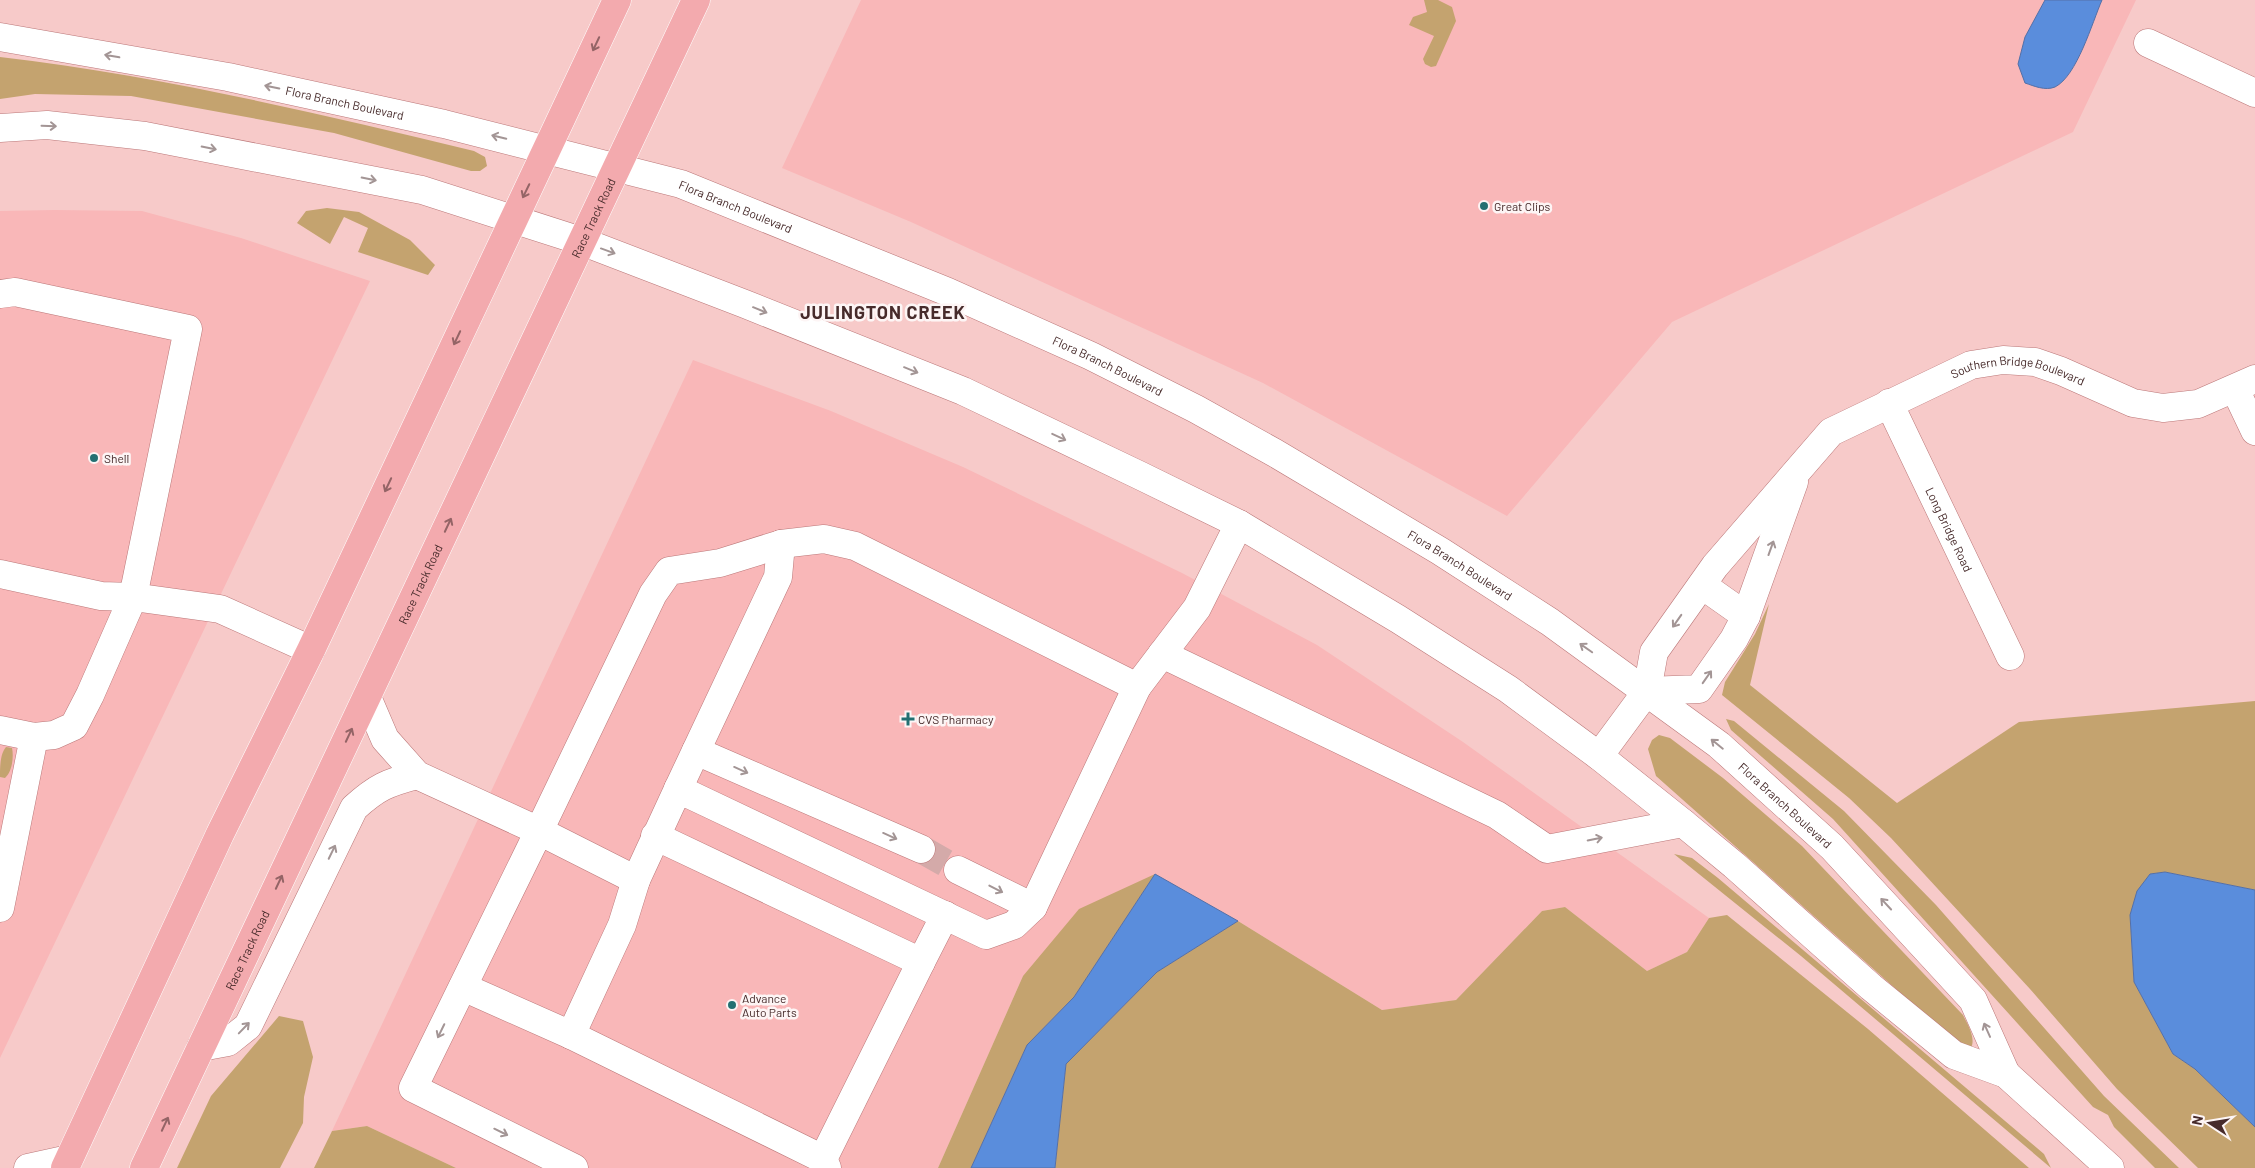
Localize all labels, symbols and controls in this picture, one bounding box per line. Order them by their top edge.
one-way arrow [591,36,600,51]
one-way arrow [105,51,121,61]
one-way arrow [264,81,280,91]
street label: Flora Branch Boulevard [284,83,405,122]
one-way arrow [40,121,56,131]
one-way arrow [491,132,507,142]
one-way arrow [201,144,217,153]
one-way arrow [360,175,376,185]
street label: Race Track Road [568,176,618,260]
street label: Flora Branch Boulevard [677,177,794,235]
one-way arrow [521,183,530,198]
place label: Great Clips [1494,199,1551,213]
marker: Great Clips [1478,200,1490,212]
one-way arrow [600,247,616,256]
district label: JULINGTON CREEK [800,301,966,323]
one-way arrow [752,305,767,315]
one-way arrow [452,330,461,345]
street label: Flora Branch Boulevard [1051,333,1165,398]
street label: Southern Bridge Boulevard [1948,353,2087,388]
one-way arrow [903,366,918,375]
one-way arrow [1051,432,1066,442]
place label: Shell [104,451,129,465]
marker: Shell [88,452,100,464]
one-way arrow [383,477,392,492]
street label: Long Bridge Road [1923,485,1976,574]
one-way arrow [443,518,453,533]
street label: Flora Branch Boulevard [1405,527,1515,603]
one-way arrow [1767,540,1776,556]
street label: Race Track Road [395,542,445,626]
one-way arrow [1672,613,1682,627]
one-way arrow [1580,643,1594,653]
one-way arrow [1702,670,1712,684]
place label: CVS Pharmacy [918,712,994,726]
marker: CVS Pharmacy [902,713,914,725]
one-way arrow [344,728,354,743]
one-way arrow [1711,739,1724,750]
street label: Flora Branch Boulevard [1736,759,1835,851]
one-way arrow [733,766,748,776]
one-way arrow [882,831,897,841]
one-way arrow [1587,834,1603,843]
one-way arrow [328,845,337,860]
one-way arrow [275,875,284,890]
one-way arrow [988,885,1003,894]
one-way arrow [1880,898,1892,911]
street label: Race Track Road [222,908,272,992]
place label: Advance Auto Parts [742,991,797,1019]
marker: Advance Auto Parts [726,999,738,1011]
one-way arrow [238,1021,250,1034]
one-way arrow [436,1023,446,1038]
one-way arrow [1981,1023,1991,1038]
north arrow [2185,1098,2235,1148]
text: N [2188,1114,2206,1127]
one-way arrow [160,1117,170,1132]
one-way arrow [493,1128,508,1137]

